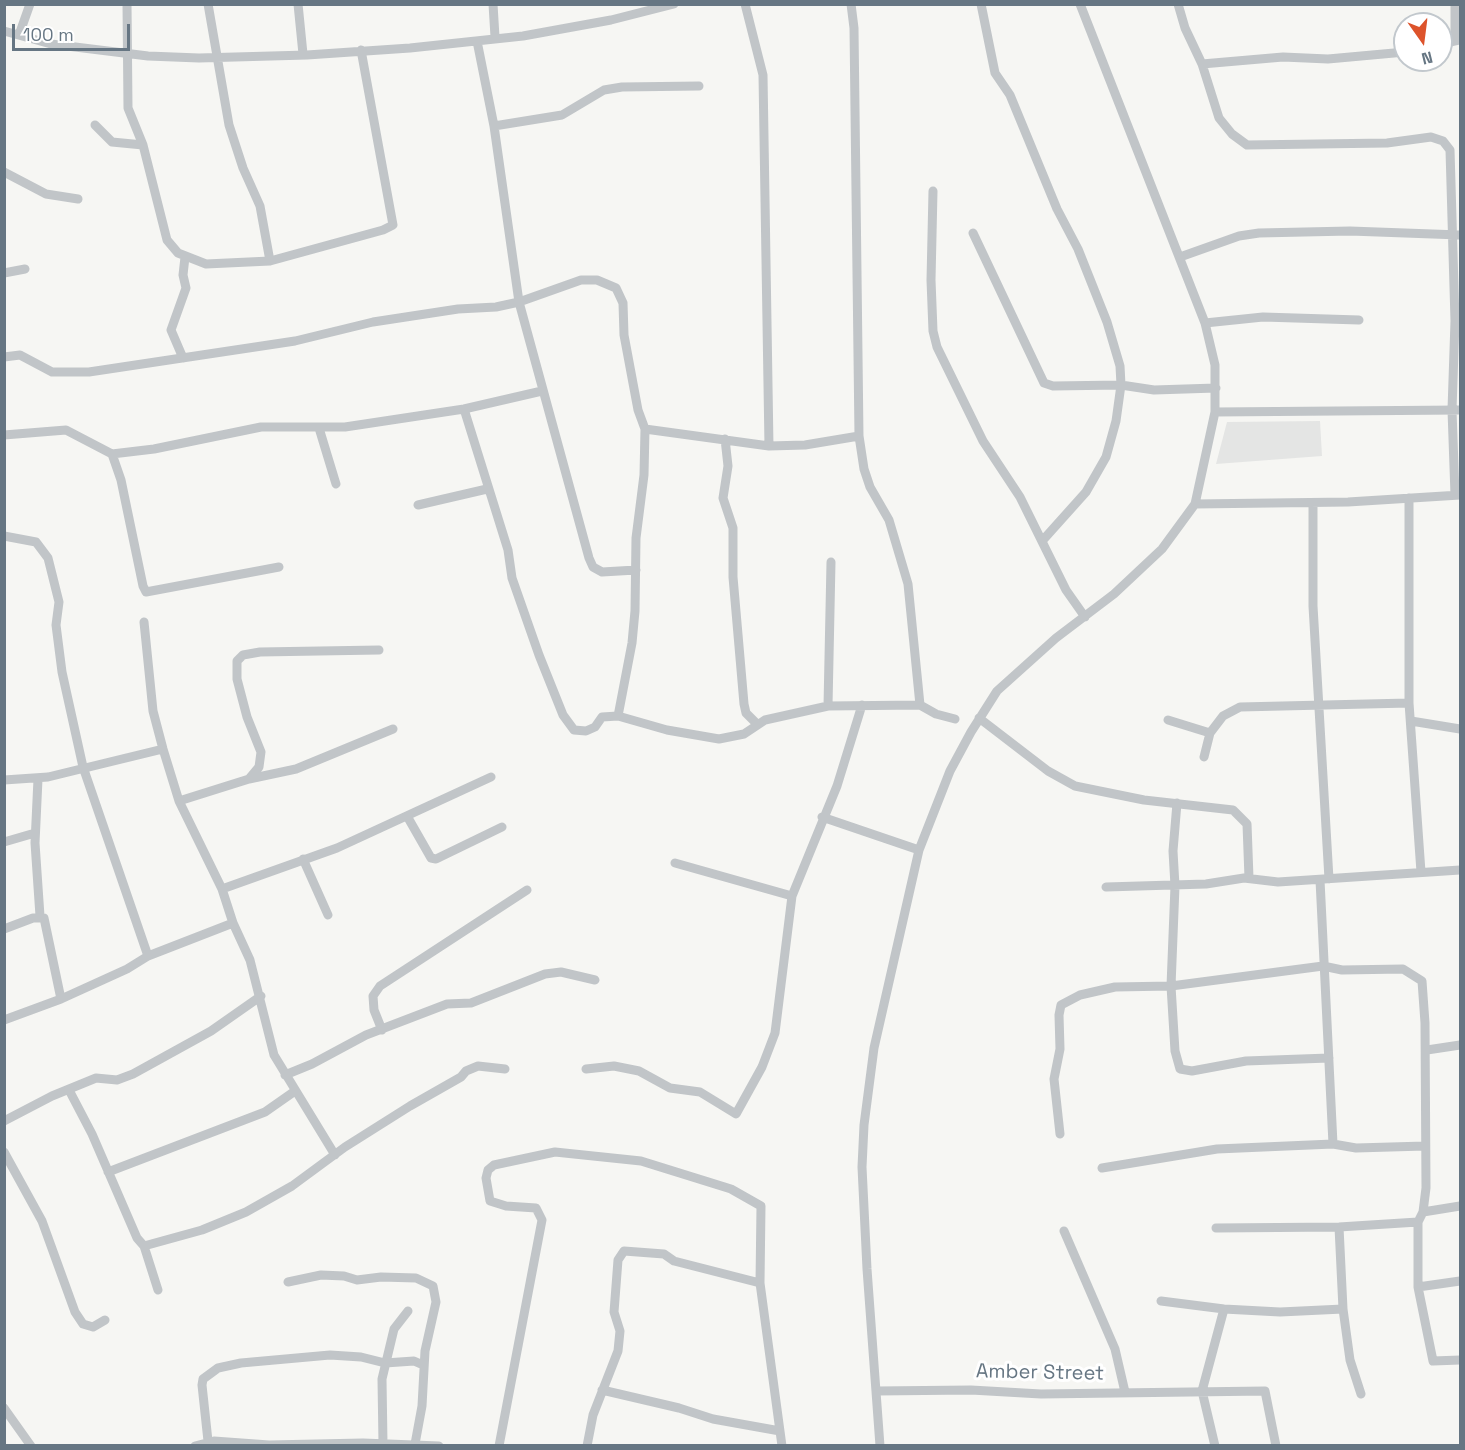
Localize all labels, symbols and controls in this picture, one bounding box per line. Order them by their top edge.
scale bar [15,12,134,50]
north arrow [1393,12,1453,72]
text: 100 m [23,23,74,46]
text: N [1419,47,1435,69]
street label: Amber Street [976,1360,1104,1386]

